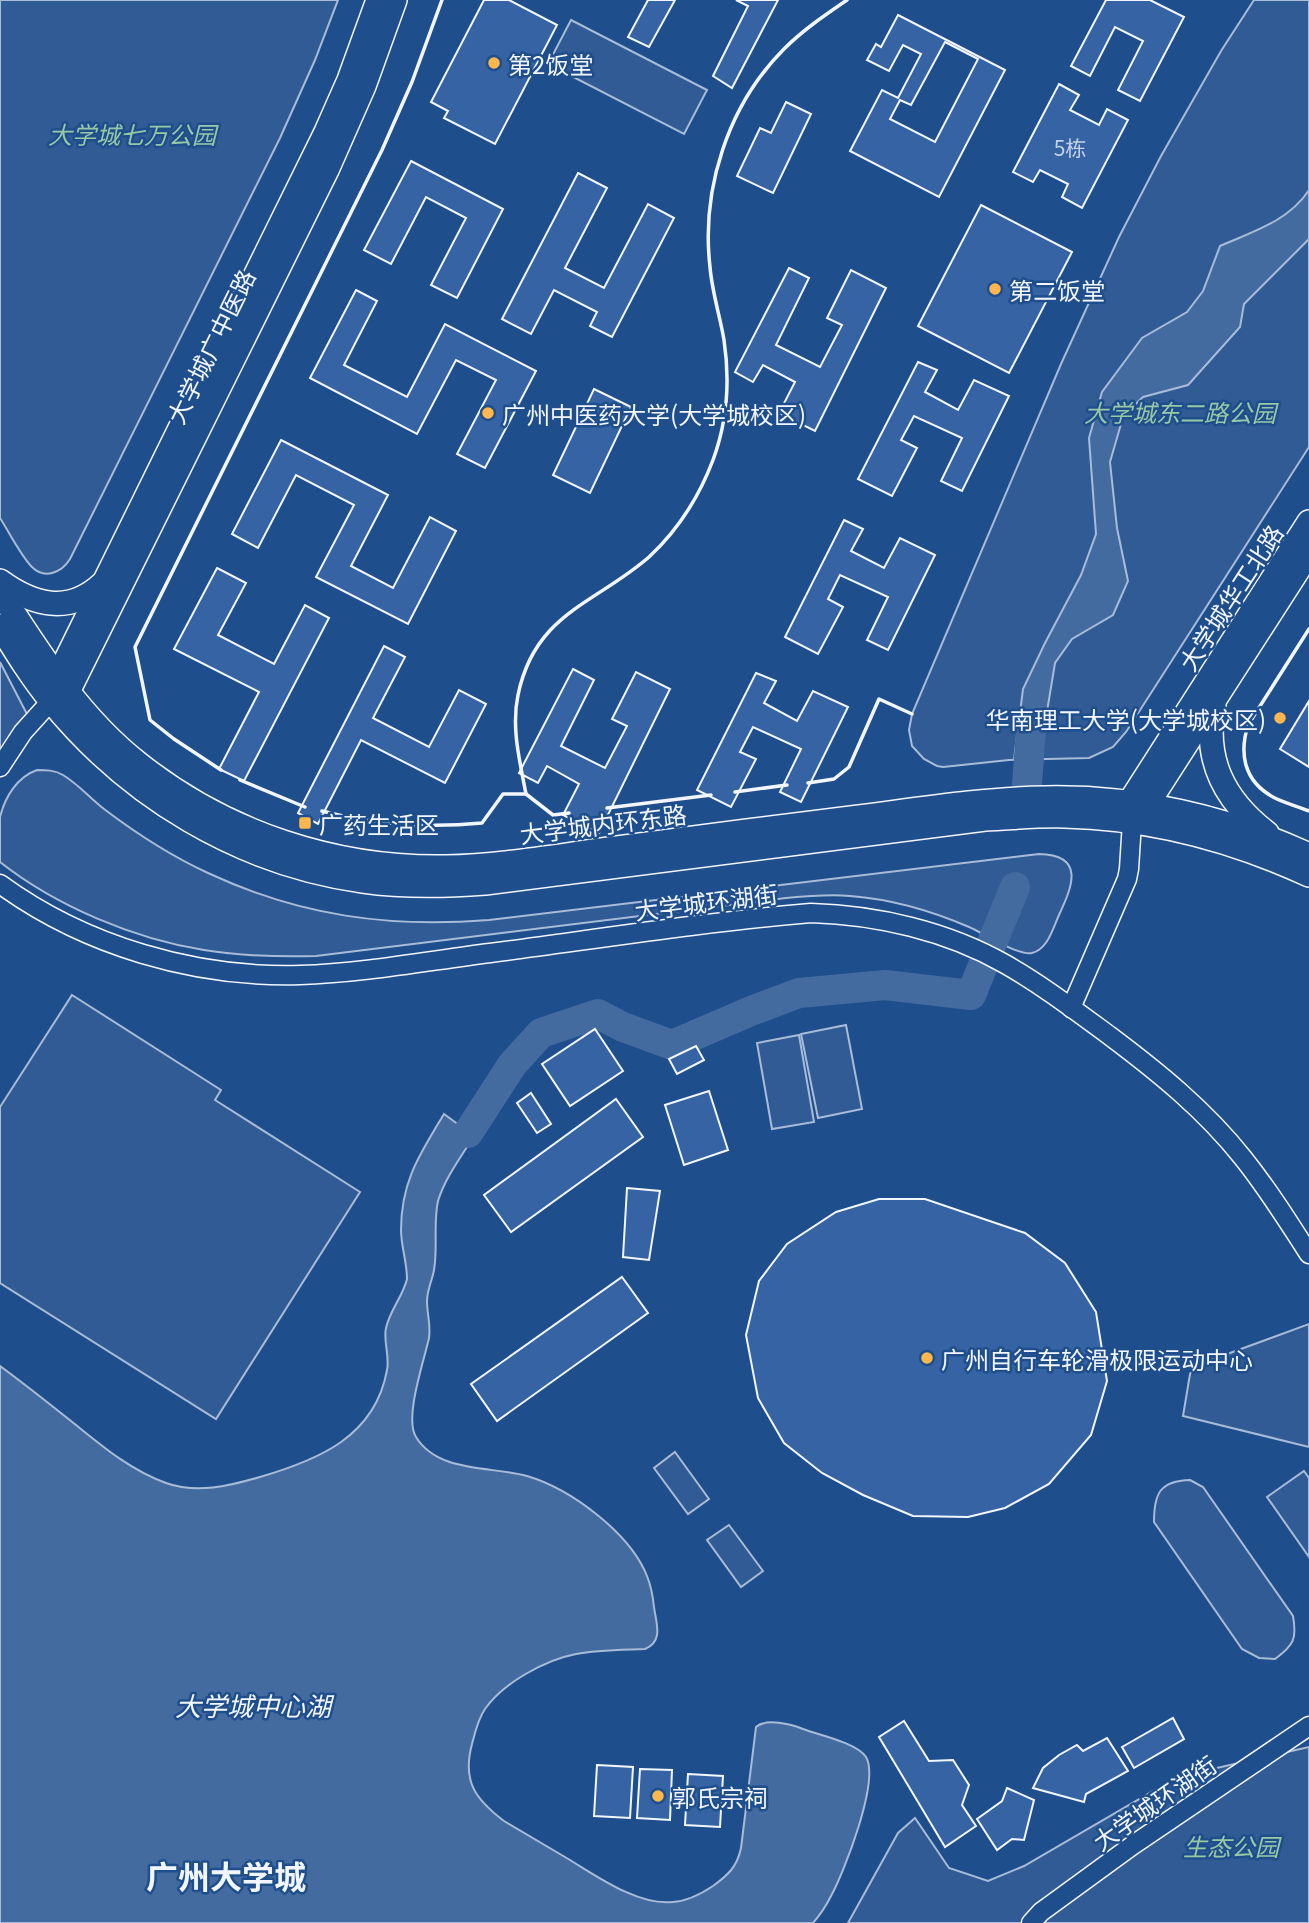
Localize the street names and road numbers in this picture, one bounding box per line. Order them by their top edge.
street label: 大学城广中医路 [157,263,263,429]
street label: 大学城华工北路 [1170,517,1290,677]
street label: 大学城内环东路 [517,795,689,851]
street label: 大学城环湖街 [632,875,780,927]
street label: 大学城环湖街 [1085,1746,1223,1858]

